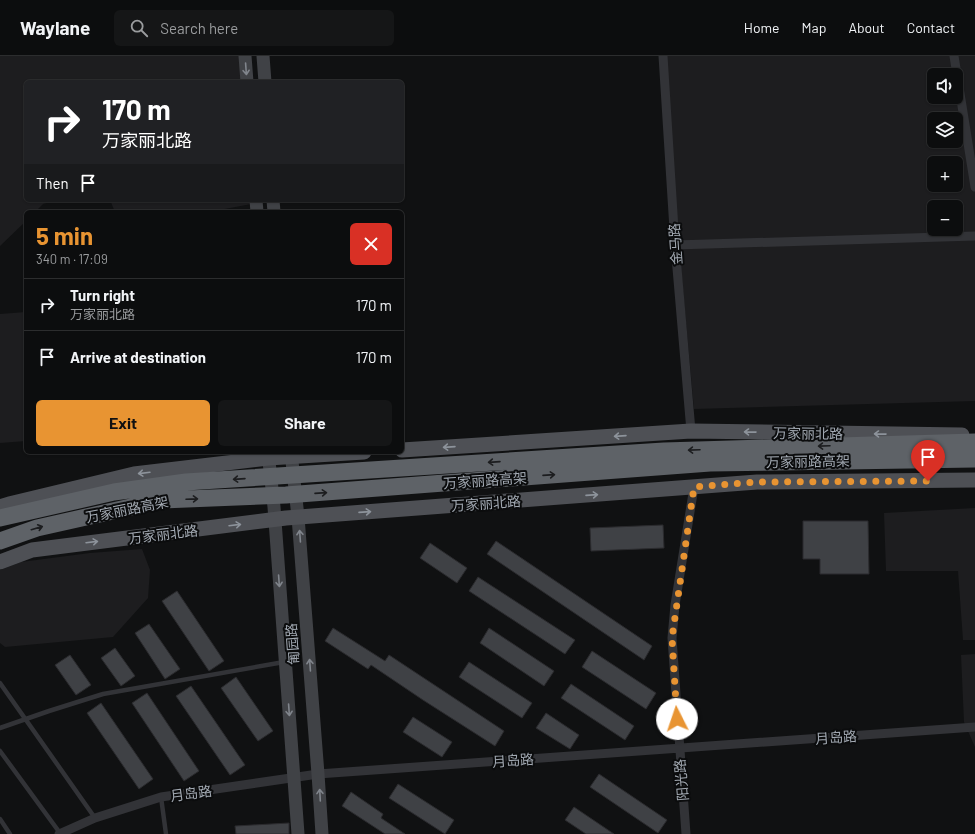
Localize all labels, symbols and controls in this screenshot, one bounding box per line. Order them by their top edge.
search box [114,10,394,46]
text: Waylane [20,16,90,39]
icon: search [128,17,150,39]
text: Search here [160,19,238,37]
text: Home [744,19,780,36]
text: Map [802,19,826,36]
text: About [848,19,885,36]
text: Contact [907,19,955,36]
one-way arrow [243,62,250,75]
map controls [927,68,963,236]
button: sound [927,68,963,104]
text: 170 m [102,92,171,126]
icon: right [36,96,88,148]
button: layers [927,112,963,148]
text: 万家丽北路 [102,129,192,151]
button: + [927,156,963,192]
icon: arrive [77,172,99,194]
text: Then [36,174,69,192]
button: − [927,200,963,236]
text: 5 min [36,221,93,250]
street label: 金马路 [665,222,685,266]
button: close [350,223,392,265]
text: 340 m · 17:09 [36,251,108,267]
text: Turn right [70,286,135,304]
icon: right [36,294,58,316]
text: 170 m [356,296,392,314]
text: 万家丽北路 [70,306,135,322]
icon: arrive [36,346,58,368]
text: Arrive at destination [70,348,206,366]
text: 170 m [356,348,392,366]
button: Exit [36,400,210,446]
button: Share [218,400,392,446]
street label: 万家丽北路 [773,424,843,442]
one-way arrow [744,428,757,436]
one-way arrow [874,430,887,438]
one-way arrow [614,432,627,439]
pin [911,440,945,481]
one-way arrow [818,442,831,450]
one-way arrow [442,443,455,450]
one-way arrow [688,446,701,454]
icon: arrive [917,446,939,468]
street label: 万家丽路高架 [766,452,850,470]
one-way arrow [488,458,501,465]
one-way arrow [138,469,151,477]
street label: 万家丽路高架 [443,469,527,491]
one-way arrow [542,472,555,479]
one-way arrow [233,475,246,482]
one-way arrow [314,489,327,496]
one-way arrow [585,491,598,498]
street label: 万家丽北路 [450,492,522,514]
street label: 万家丽路高架 [84,493,170,525]
one-way arrow [185,495,198,503]
one-way arrow [358,509,371,516]
street label: 万家丽北路 [127,521,199,547]
one-way arrow [228,521,241,528]
one-way arrow [30,524,43,531]
one-way arrow [296,530,303,543]
one-way arrow [85,538,98,546]
one-way arrow [276,574,283,587]
street label: 匍园路 [282,622,302,666]
one-way arrow [306,659,313,672]
position arrow [656,698,698,740]
one-way arrow [286,703,293,716]
street label: 月岛路 [814,727,858,747]
street label: 月岛路 [491,750,535,770]
street label: 阳光路 [671,758,691,802]
street label: 月岛路 [169,782,213,804]
one-way arrow [316,789,323,802]

